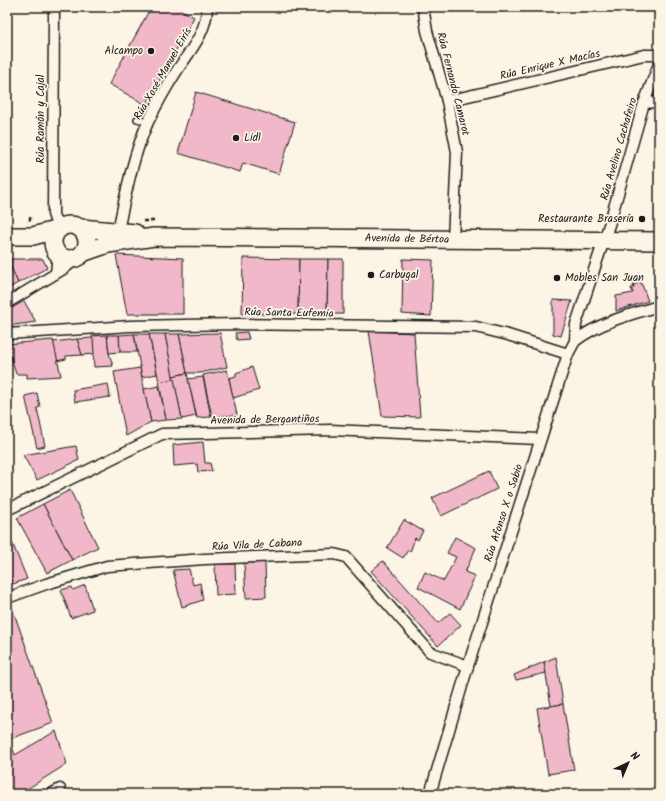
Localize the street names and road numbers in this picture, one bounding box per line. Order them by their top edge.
street label: Rúa Xosé Manuel Eirís [129,24,197,124]
street label: Rúa Fernando Camarot [431,30,475,138]
street label: Rúa Enrique X Macías [498,45,602,85]
street label: Rúa Ramón y Cajal [32,74,50,163]
street label: Rúa Avelino Cachafeiro [596,95,642,202]
street label: Avenida de Bértoa [365,229,449,249]
street label: Rúa Santa Eufemia [244,303,334,323]
street label: Avenida de Bergantiños [210,410,320,430]
street label: Rúa Afonso X o Sabio [480,462,528,564]
street label: Rúa Vila de Cabana [211,534,303,556]

